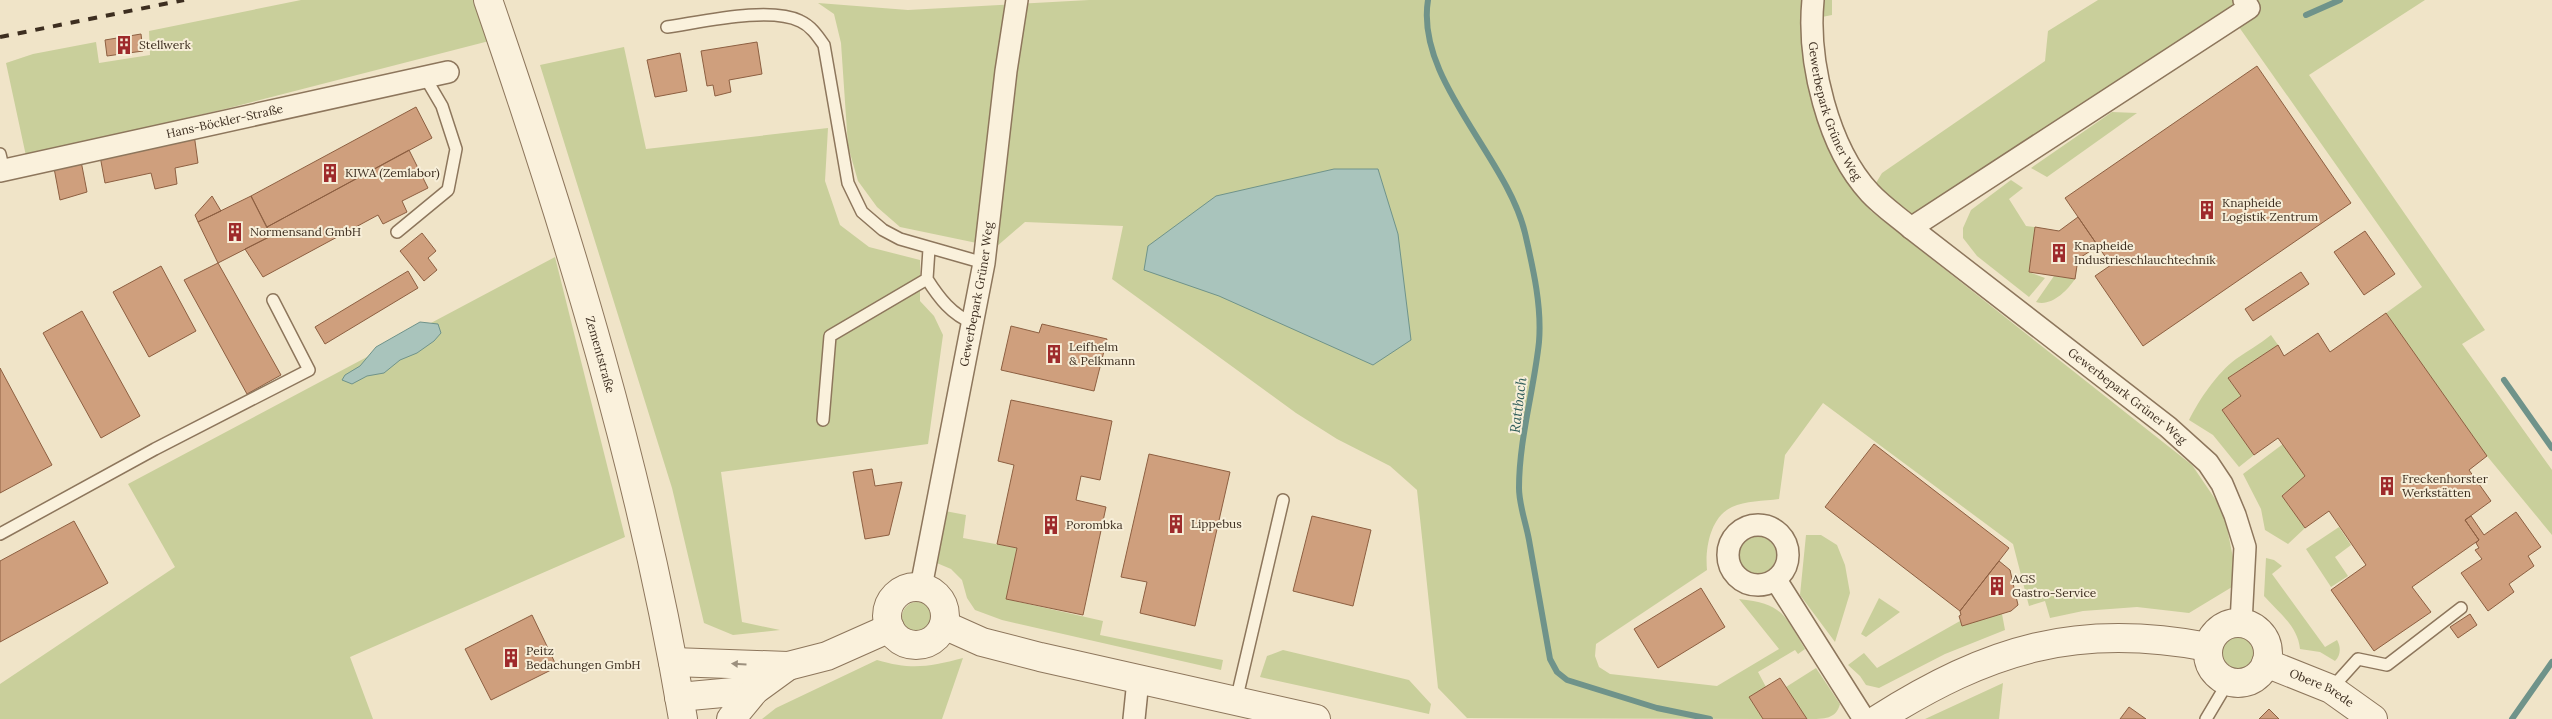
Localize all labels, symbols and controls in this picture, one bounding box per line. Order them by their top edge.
building icon: Stellwerk [113,34,135,56]
place label: Stellwerk [139,37,191,52]
street label: Gewerbepark Grüner Weg [1806,41,1865,184]
street label: Hans-Böckler-Straße [165,101,285,141]
building icon: KIWA (Zemlabor) [319,162,341,184]
place label: KIWA (Zemlabor) [345,165,440,181]
place label: Knapheide Logistik Zentrum [2222,195,2318,224]
building icon: Knapheide Logistik Zentrum [2196,199,2218,221]
building icon: Normensand GmbH [224,221,246,243]
street label: Gewerbepark Grüner Weg [956,221,996,368]
place label: Normensand GmbH [250,224,361,239]
place label: Knapheide Industrieschlauchtechnik [2074,238,2216,267]
building icon: Knapheide Industrieschlauchtechnik [2048,242,2070,264]
street label: Zementstraße [583,314,619,395]
place label: Leifhelm & Pelkmann [1069,339,1135,368]
building icon: Leifhelm & Pelkmann [1043,343,1065,365]
street label: Gewerbepark Grüner Weg [2065,344,2190,447]
water label: Rattbach [1506,376,1530,434]
place label: Freckenhorster Werkstätten [2402,471,2489,500]
building icon: Freckenhorster Werkstätten [2376,475,2398,497]
building icon: Lippebus [1165,513,1187,535]
building icon: Porombka [1040,514,1062,536]
place label: Lippebus [1191,516,1242,531]
place label: Porombka [1066,517,1123,532]
place label: AGS Gastro-Service [2011,571,2097,600]
building icon: AGS Gastro-Service [1986,575,2008,597]
place label: Peitz Bedachungen GmbH [526,643,641,672]
building icon: Peitz Bedachungen GmbH [500,647,522,669]
one-way arrow [731,659,747,667]
street label: Obere Brede [2287,665,2357,710]

